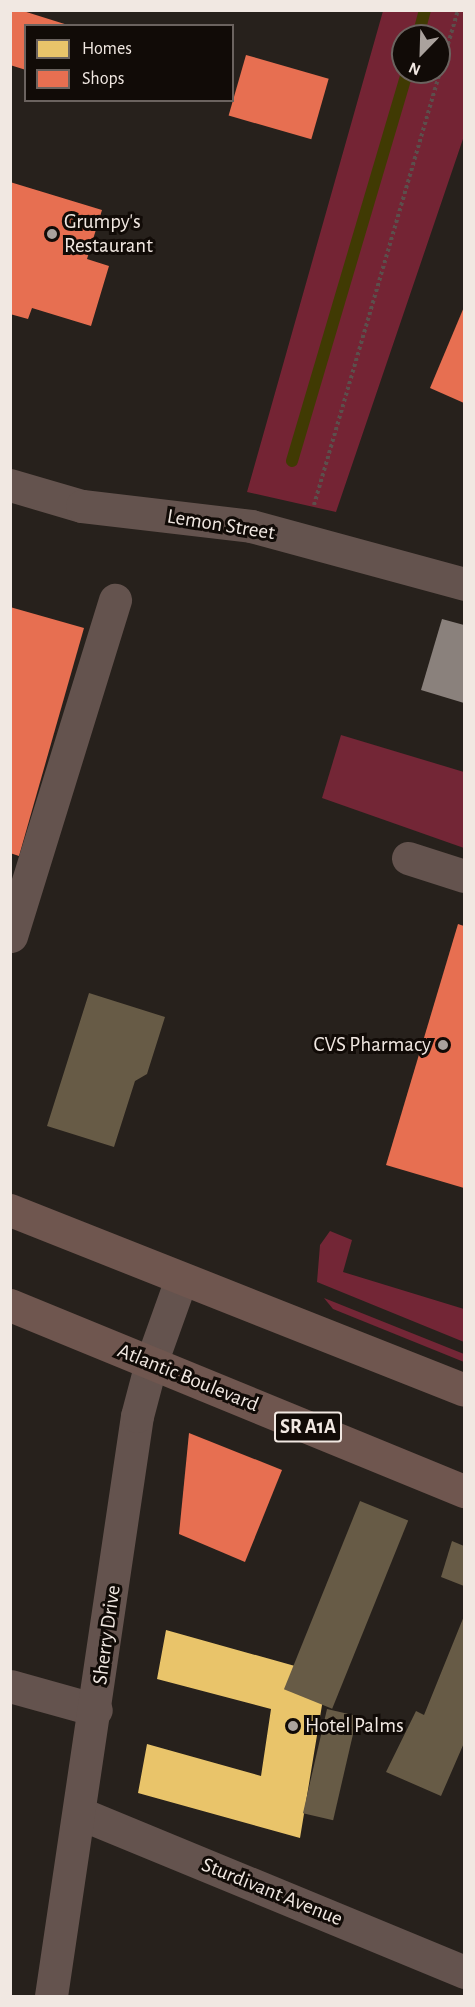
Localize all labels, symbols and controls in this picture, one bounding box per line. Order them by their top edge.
legend [24,24,234,102]
north arrow [391,24,451,84]
text: Homes [82,40,132,58]
text: N [407,59,423,78]
text: Shops [82,70,124,88]
place label: Grumpy's Restaurant [64,209,153,259]
marker: Grumpy's Restaurant [45,227,59,241]
street label: Lemon Street [165,504,277,546]
place label: CVS Pharmacy [314,1032,431,1058]
marker: CVS Pharmacy [436,1038,450,1052]
street label: Atlantic Boulevard [114,1338,262,1418]
road number: SR A1A [274,1410,342,1444]
street label: Sherry Drive [88,1584,126,1686]
place label: Hotel Palms [305,1713,404,1739]
marker: Hotel Palms [286,1719,300,1733]
street label: Sturdivant Avenue [198,1852,346,1932]

